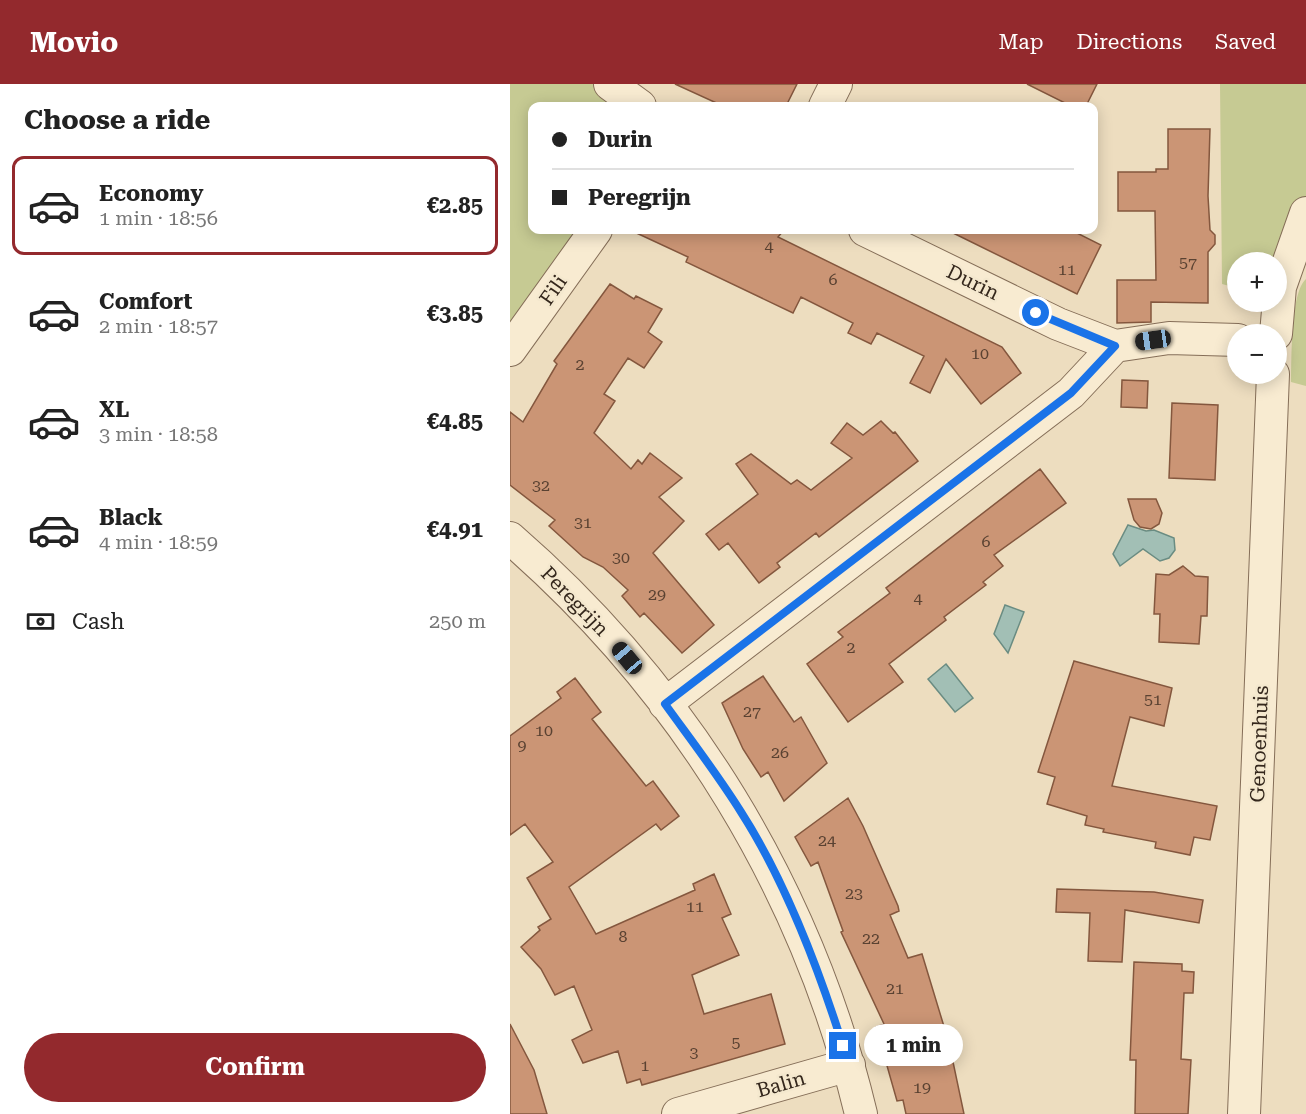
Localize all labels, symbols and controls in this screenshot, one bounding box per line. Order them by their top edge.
text: Movio [30,26,118,59]
text: Map [999,30,1043,54]
text: Directions [1076,30,1182,54]
text: Saved [1215,30,1276,54]
text: Choose a ride [24,104,210,136]
text: Durin [588,127,652,152]
icon: car [27,179,81,233]
text: Economy [99,181,203,206]
text: Peregrijn [588,185,691,210]
text: €2.85 [427,193,483,218]
text: 1 min · 18:56 [99,206,218,230]
house number: 4 [765,237,774,256]
map controls [1227,252,1287,384]
button: + [1227,252,1287,312]
house number: 57 [1179,253,1197,272]
street label: Durin [943,259,1003,305]
house number: 11 [1058,260,1076,279]
street label: Fili [534,270,572,310]
house number: 6 [829,270,838,289]
icon: car [27,287,81,341]
text: Comfort [99,289,192,314]
route start [1022,299,1049,326]
text: €3.85 [427,301,483,326]
text: 2 min · 18:57 [99,314,218,338]
button: − [1227,324,1287,384]
car [1134,329,1172,351]
house number: 10 [971,344,989,363]
house number: 2 [576,355,585,374]
icon: car [27,395,81,449]
text: XL [99,397,129,422]
text: €4.85 [427,409,483,434]
text: 3 min · 18:58 [99,422,218,446]
house number: 32 [532,476,550,495]
icon: car [27,503,81,557]
text: Black [99,505,163,530]
house number: 31 [574,513,592,532]
text: €4.91 [427,517,483,542]
text: 4 min · 18:59 [99,530,218,554]
house number: 6 [982,532,991,551]
house number: 30 [612,548,630,567]
street label: Peregrijn [536,561,614,641]
house number: 29 [648,585,666,604]
house number: 4 [914,589,923,608]
icon: cash [24,605,57,638]
text: Cash [72,609,124,634]
text: 250 m [429,609,486,633]
car [609,638,645,678]
house number: 2 [847,638,856,657]
street label: Genoenhuis [1245,685,1273,803]
house number: 51 [1144,690,1162,709]
house number: 27 [743,702,761,721]
house number: 10 [535,721,553,740]
house number: 9 [518,736,527,755]
house number: 26 [771,743,789,762]
house number: 24 [818,831,836,850]
house number: 23 [845,884,863,903]
house number: 11 [686,897,704,916]
house number: 8 [619,927,628,946]
house number: 22 [862,929,880,948]
house number: 21 [886,979,904,998]
callout: 1 min [864,1025,963,1067]
route end [829,1032,856,1059]
button: Confirm [24,1033,486,1102]
house number: 5 [732,1033,741,1052]
text: 1 min [886,1033,941,1057]
house number: 3 [690,1043,699,1062]
house number: 1 [641,1056,650,1075]
street label: Balin [754,1066,808,1102]
house number: 19 [913,1078,931,1097]

